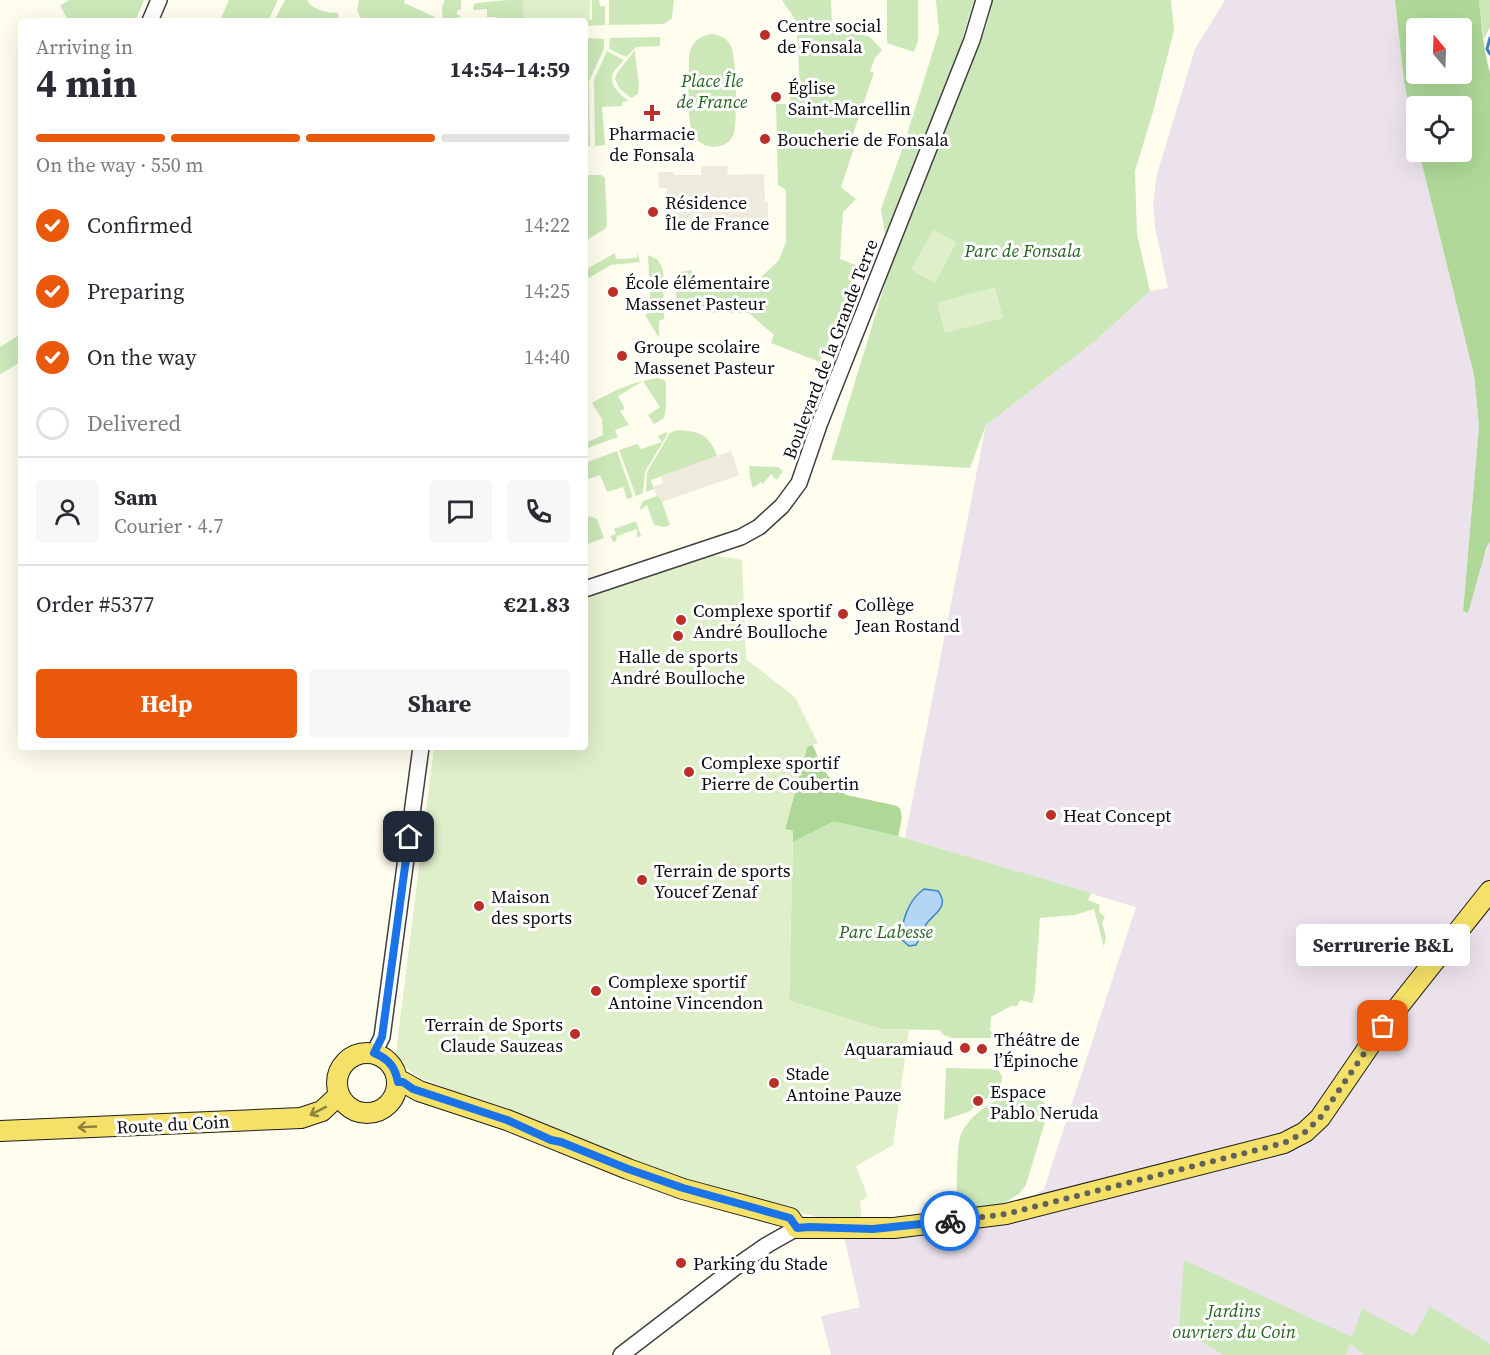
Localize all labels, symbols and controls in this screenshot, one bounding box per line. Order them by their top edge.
place label: Centre social de Fonsala [777,13,881,59]
north arrow [1406,18,1472,84]
map controls [1406,18,1472,162]
marker: Centre social de Fonsala [758,28,772,42]
text: Arriving in [36,33,133,61]
text: 14:54–14:59 [450,54,570,84]
text: 4 min [36,57,137,110]
park label: Place Île de France [677,68,748,114]
place label: Église Saint-Marcellin [788,75,911,121]
marker: Église Saint-Marcellin [769,90,783,104]
button: locate [1406,96,1472,162]
marker: Pharmacie de Fonsala [645,106,659,120]
place label: Pharmacie de Fonsala [609,121,696,167]
place label: Boucherie de Fonsala [777,127,949,152]
marker: Boucherie de Fonsala [758,132,772,146]
text: On the way · 550 m [36,151,203,179]
place label: Résidence Île de France [665,190,769,236]
marker: Résidence Île de France [646,205,660,219]
icon: check [36,209,69,242]
text: Confirmed [87,210,192,240]
text: 14:22 [524,211,570,239]
street label: Boulevard de la Grande Terre [776,235,884,463]
park label: Parc de Fonsala [964,238,1082,263]
place label: École élémentaire Massenet Pasteur [625,270,770,316]
icon: check [36,275,69,308]
text: Preparing [87,276,184,306]
text: 14:25 [524,277,570,305]
marker: École élémentaire Massenet Pasteur [606,285,620,299]
place label: Groupe scolaire Massenet Pasteur [634,334,775,380]
icon: check [36,341,69,374]
text: On the way [87,342,196,372]
text: 14:40 [524,343,570,371]
marker: Groupe scolaire Massenet Pasteur [615,349,629,363]
text: Delivered [87,408,181,438]
button: person [36,480,99,543]
button: chat [429,480,492,543]
button: phone [507,480,570,543]
text: Sam [114,482,158,512]
text: Courier · 4.7 [114,512,223,540]
text: Order #5377 [36,589,154,619]
text: €21.83 [504,589,570,619]
place label: Collège Jean Rostand [854,592,960,638]
place label: Complexe sportif André Boulloche [693,598,833,644]
marker: Collège Jean Rostand [836,607,850,621]
marker: Complexe sportif André Boulloche [674,613,688,627]
marker: Halle de sports André Boulloche [671,629,685,643]
place label: Halle de sports André Boulloche [611,644,745,690]
button: Help [36,669,297,738]
button: Share [309,669,570,738]
place label: Complexe sportif Pierre de Coubertin [701,750,860,796]
marker: Complexe sportif Pierre de Coubertin [682,765,696,779]
place label: Heat Concept [1063,803,1171,828]
marker: Heat Concept [1044,808,1058,822]
pin [383,811,434,862]
icon: home [392,820,425,853]
place label: Terrain de sports Youcef Zenaf [654,858,791,904]
marker: Terrain de sports Youcef Zenaf [635,873,649,887]
place label: Maison des sports [491,884,572,930]
marker: Maison des sports [472,899,486,913]
park label: Parc Labesse [838,919,934,944]
callout: Serrurerie B&L [1296,924,1470,966]
text: Serrurerie B&L [1313,931,1453,959]
place label: Complexe sportif Antoine Vincendon [608,969,763,1015]
marker: Complexe sportif Antoine Vincendon [589,984,603,998]
pin [1357,1000,1408,1051]
icon: bag [1366,1009,1399,1042]
place label: Terrain de Sports Claude Sauzeas [425,1012,563,1058]
marker: Terrain de Sports Claude Sauzeas [568,1027,582,1041]
place label: Théâtre de l’Épinoche [994,1027,1080,1073]
place label: Aquaramiaud [844,1036,953,1061]
marker: Aquaramiaud [958,1041,972,1055]
marker: Théâtre de l’Épinoche [975,1042,989,1056]
place label: Stade Antoine Pauze [786,1061,902,1107]
marker: Stade Antoine Pauze [767,1076,781,1090]
place label: Espace Pablo Neruda [990,1079,1100,1125]
marker: Espace Pablo Neruda [971,1094,985,1108]
one-way arrow [309,1106,327,1118]
street label: Route du Coin [116,1109,230,1139]
one-way arrow [78,1122,98,1133]
courier [920,1191,980,1251]
icon: bike [934,1205,967,1238]
place label: Parking du Stade [693,1251,828,1276]
marker: Parking du Stade [674,1256,688,1270]
park label: Jardins ouvriers du Coin [1172,1298,1296,1344]

